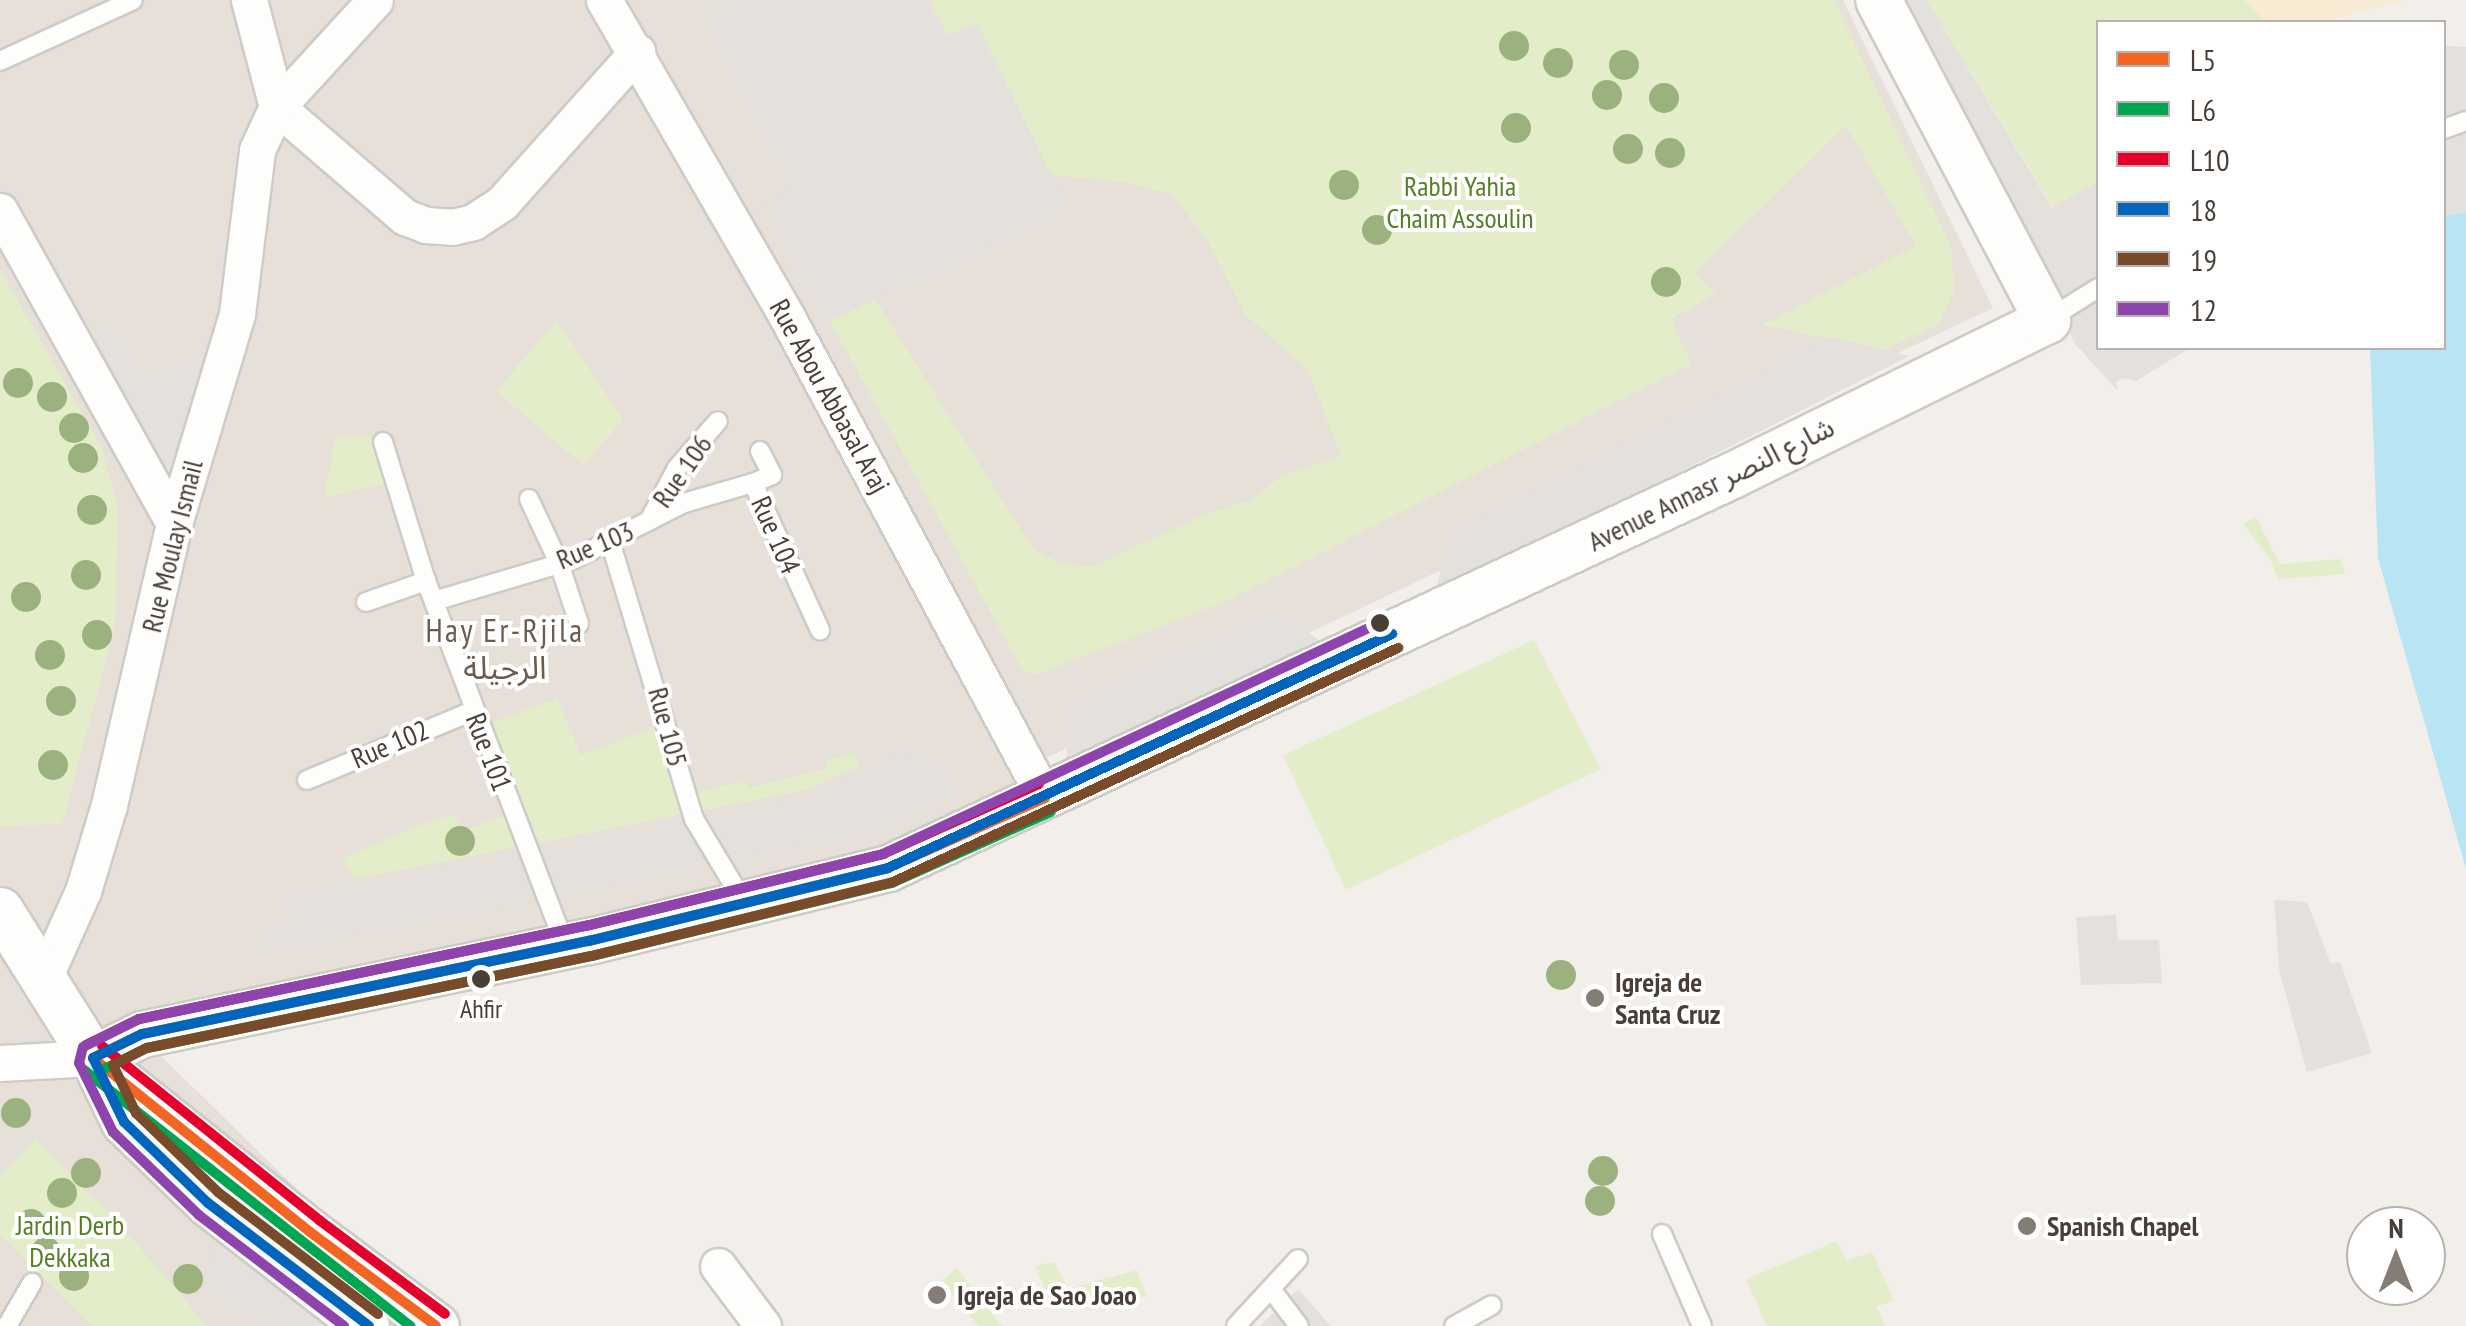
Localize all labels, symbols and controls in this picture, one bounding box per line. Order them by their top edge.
legend [2096,20,2446,350]
text: L5 [2190,40,2216,79]
text: L6 [2190,90,2216,129]
text: L10 [2190,140,2229,179]
park label: Rabbi Yahia Chaim Assoulin [1386,169,1534,235]
text: 18 [2190,190,2217,229]
text: 19 [2190,240,2217,279]
text: 12 [2190,290,2217,329]
street label: Rue Abou Abbasal Araj [762,292,898,500]
street label: Avenue Annasr شارع النصر [1582,410,1840,558]
street label: Rue 106 [645,428,719,514]
street label: Rue Moulay Ismail [134,456,210,636]
street label: Rue 104 [744,491,808,579]
street label: Rue 103 [551,514,639,576]
district label: Hay Er-Rjila الرجيلة [425,612,585,687]
unlabelled marker [1370,613,1390,633]
street label: Rue 105 [641,684,695,770]
street label: Rue 101 [459,708,519,796]
street label: Rue 102 [346,713,434,775]
place label: Igreja de Santa Cruz [1615,965,1721,1031]
marker: Ahfir [471,969,491,989]
marker: Igreja de Santa Cruz [1584,987,1606,1009]
place label: Ahfir [460,993,502,1025]
north arrow [2346,1206,2446,1306]
park label: Jardin Derb Dekkaka [16,1208,124,1274]
place label: Spanish Chapel [2047,1209,2199,1243]
text: N [2388,1209,2404,1246]
marker: Spanish Chapel [2016,1215,2038,1237]
place label: Igreja de Sao Joao [957,1278,1137,1312]
marker: Igreja de Sao Joao [926,1284,948,1306]

